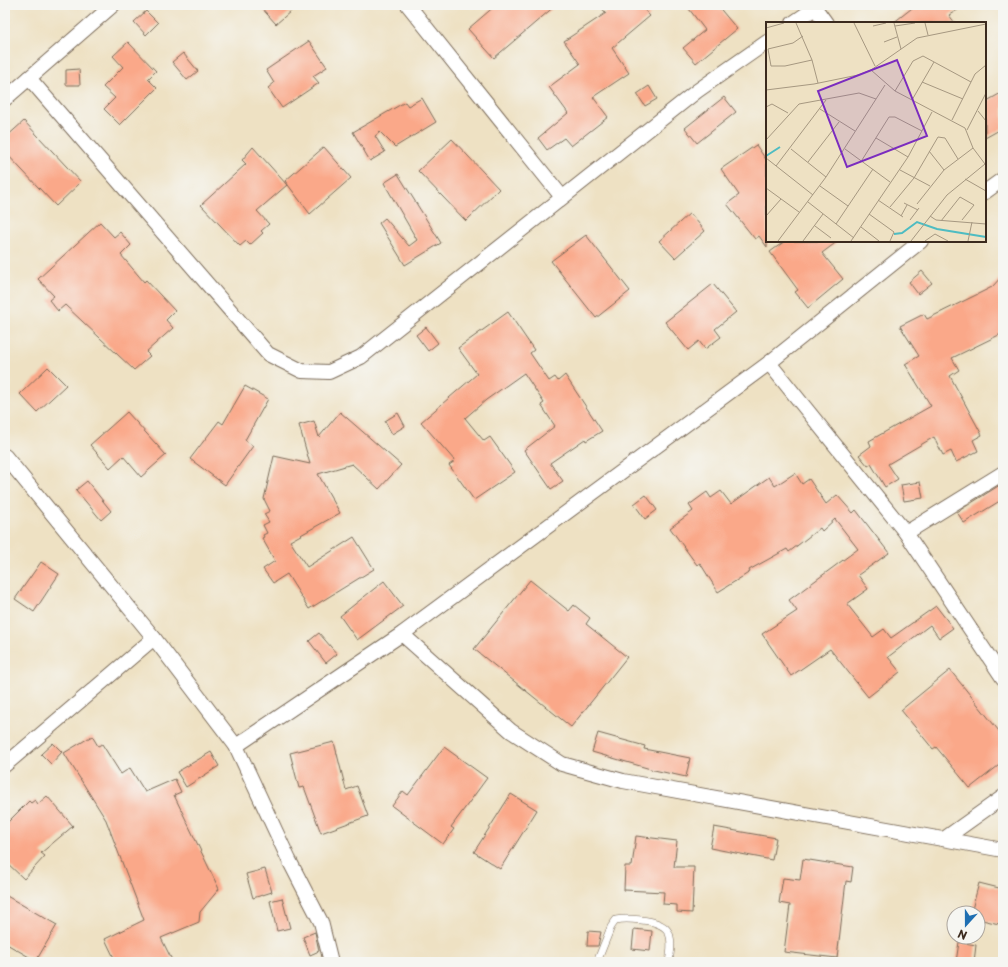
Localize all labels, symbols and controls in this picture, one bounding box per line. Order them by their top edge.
inset map [766,22,986,242]
north arrow [946,905,986,945]
text: N [955,925,969,944]

